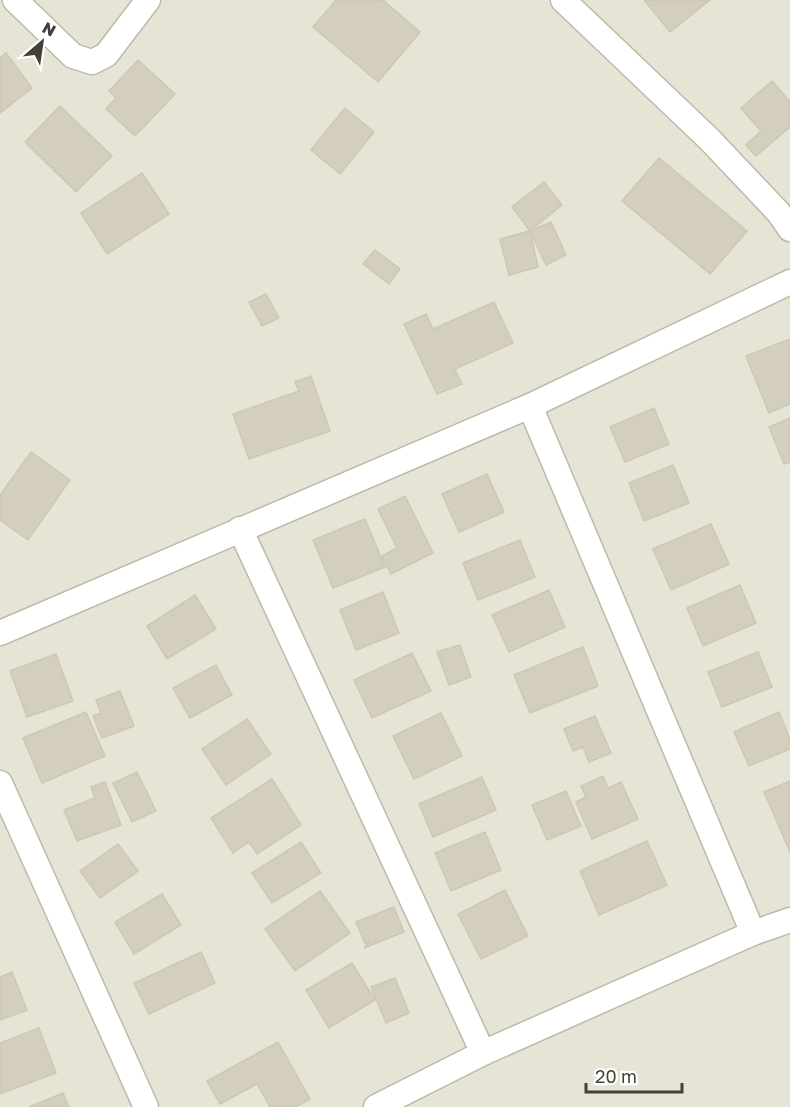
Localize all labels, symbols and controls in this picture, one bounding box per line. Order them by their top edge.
north arrow [12,12,72,72]
text: N [39,17,59,41]
scale bar [586,1056,682,1094]
text: 20 m [595,1065,637,1087]

